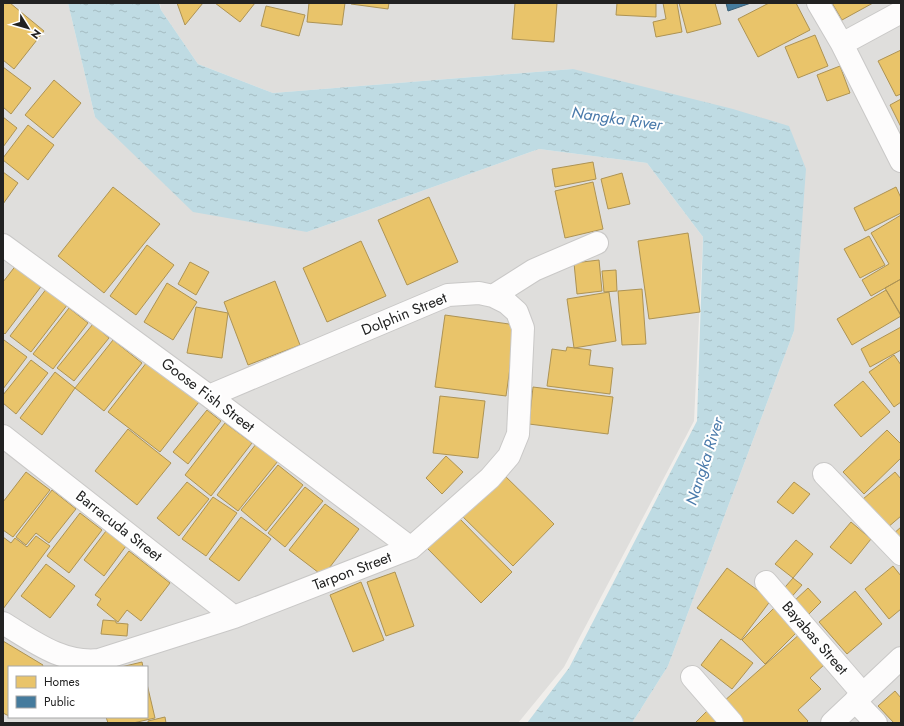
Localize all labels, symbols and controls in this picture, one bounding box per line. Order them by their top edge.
north arrow [8,8,48,48]
text: N [27,26,45,42]
water label: Nangka River [570,101,665,136]
street label: Dolphin Street [358,287,450,341]
street label: Goose Fish Street [157,353,260,438]
water label: Nangka River [679,413,730,508]
street label: Barracuda Street [71,485,167,567]
street label: Tarpon Street [309,546,395,596]
street label: Bayabas Street [777,596,854,680]
legend [8,666,148,718]
text: Homes [44,673,80,691]
text: Public [44,693,75,711]

